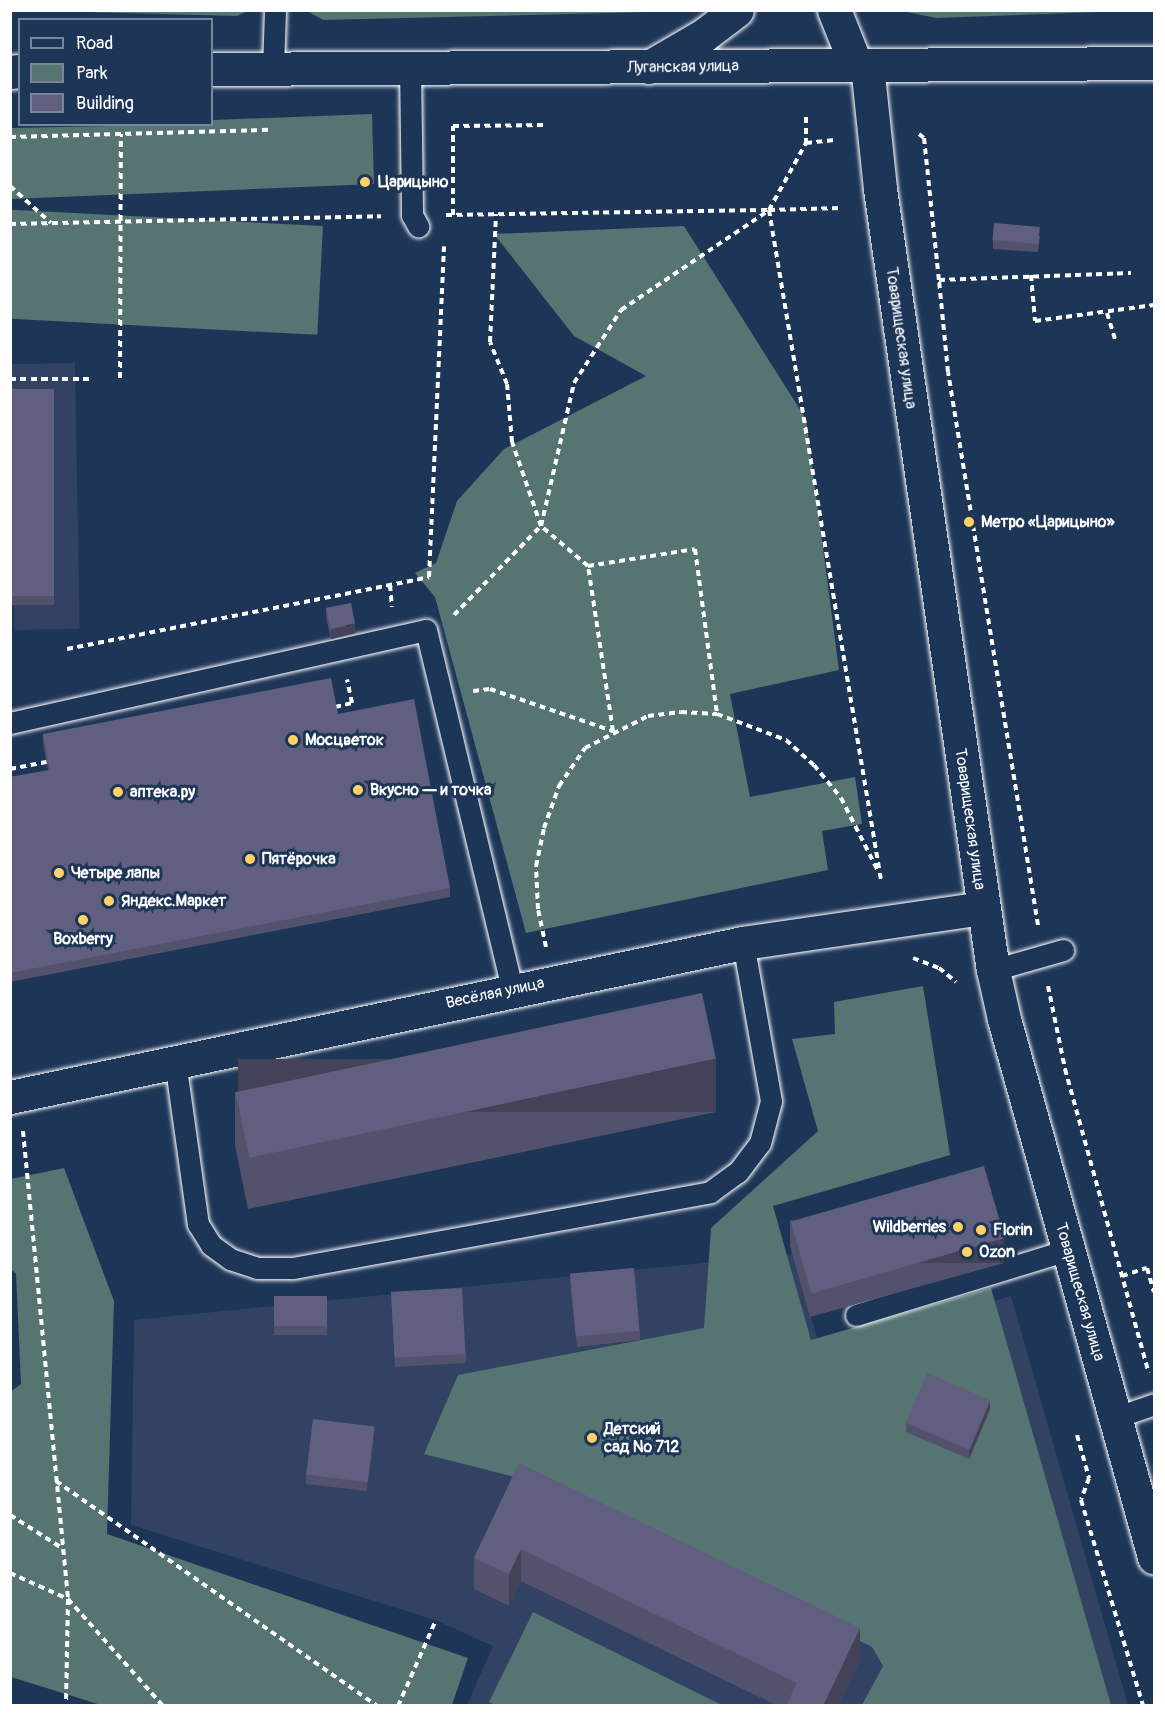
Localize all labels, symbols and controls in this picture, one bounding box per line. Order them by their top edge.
legend [18,18,213,126]
text: Road [76,32,113,55]
street label: Луганская улица [627,56,739,78]
text: Park [76,62,108,85]
text: Building [76,92,134,115]
place label: Царицыно [378,172,448,192]
marker: Царицыно [356,173,374,191]
street label: Товарищеская улица [882,266,920,410]
place label: Метро «Царицыно» [981,512,1114,532]
marker: Метро «Царицыно» [962,515,976,529]
place label: Мосцветок [305,730,384,750]
marker: Мосцветок [286,733,300,747]
street label: Товарищеская улица [951,747,989,891]
place label: Вкусно — и точка [370,780,492,800]
place label: аптека.ру [130,782,195,802]
marker: Вкусно — и точка [351,783,365,797]
marker: аптека.ру [111,785,125,799]
place label: Пятёрочка [262,849,336,869]
marker: Пятёрочка [243,852,257,866]
place label: Четыре лапы [71,863,160,883]
marker: Четыре лапы [52,866,66,880]
place label: Яндекс.Маркет [121,891,226,911]
marker: Яндекс.Маркет [102,894,116,908]
marker: Boxberry [76,913,90,927]
place label: Boxberry [53,929,113,949]
street label: Весёлая улица [444,973,546,1013]
place label: Wildberries [873,1217,946,1237]
marker: Wildberries [951,1220,965,1234]
place label: Florin [993,1220,1032,1240]
street label: Товарищеская улица [1051,1221,1109,1363]
marker: Florin [974,1223,988,1237]
place label: Ozon [979,1242,1015,1262]
marker: Ozon [960,1245,974,1259]
place label: Детский сад № 712 [604,1419,679,1457]
marker: Детский сад № 712 [585,1431,599,1445]

